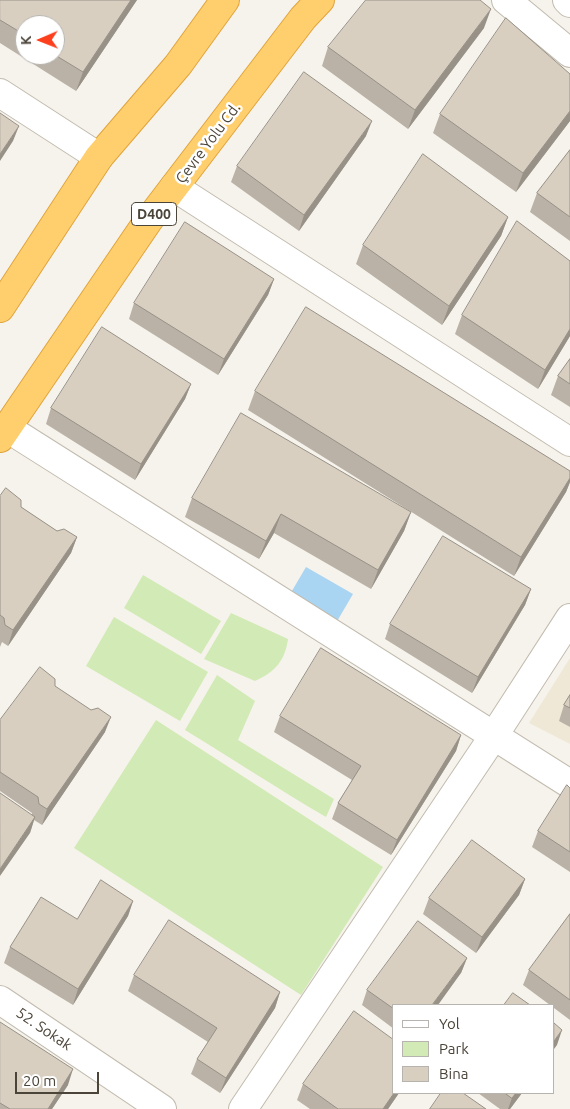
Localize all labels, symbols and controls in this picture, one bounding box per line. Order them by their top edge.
north arrow [15,15,65,65]
text: K [18,35,34,45]
street label: Çevre Yolu Cd. [172,99,244,187]
road number: D400 [132,202,176,225]
street label: 52. Sokak [13,1004,75,1054]
legend [392,1004,555,1094]
text: Yol [439,1015,460,1032]
text: Park [439,1040,469,1057]
scale bar [18,1062,101,1094]
text: Bina [439,1065,468,1082]
text: 20 m [23,1072,56,1089]

